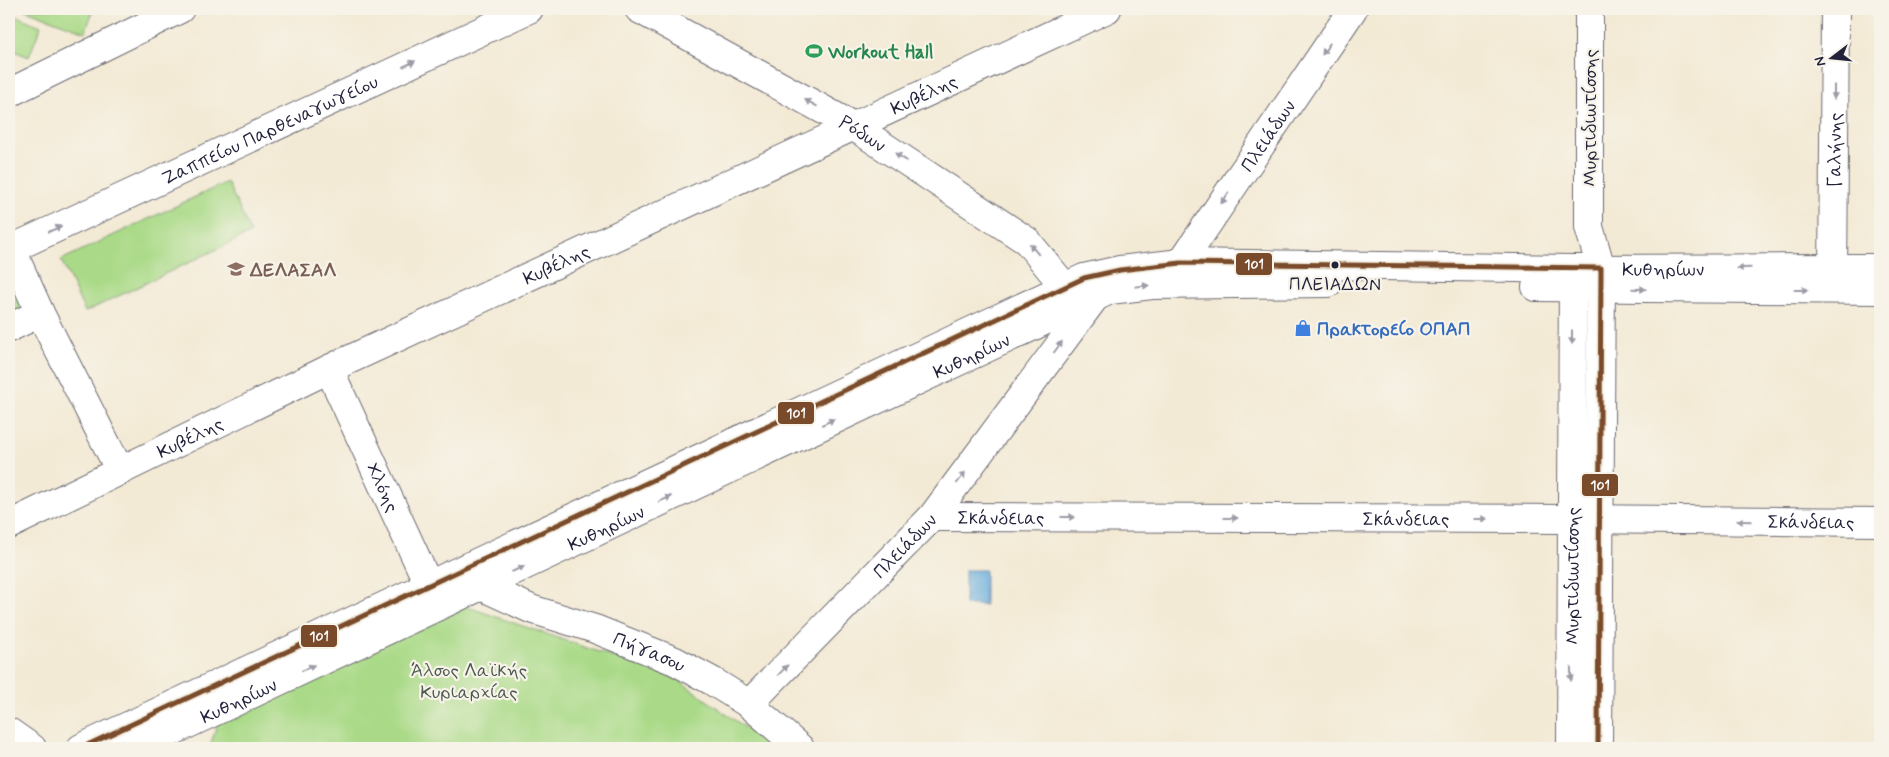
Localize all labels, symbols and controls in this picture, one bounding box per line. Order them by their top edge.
north arrow [1806,32,1856,82]
place label: Workout Hall [827,40,934,65]
sports icon: Workout Hall [804,41,824,61]
one-way arrow [1321,42,1331,56]
street label: Μυρτιδιωτίσσης [1578,49,1603,187]
text: N [1811,54,1830,68]
one-way arrow [402,60,416,68]
street label: Κυβέλης [887,69,961,122]
street label: Ζαππείου Παρθεναγωγείου [158,70,382,191]
one-way arrow [1830,85,1838,101]
street label: Πλειάδων [1235,95,1302,177]
one-way arrow [803,99,818,107]
street label: Ρόδων [835,110,890,158]
street label: Γαλήνης [1823,113,1848,188]
one-way arrow [894,153,908,162]
one-way arrow [1220,192,1230,205]
one-way arrow [48,224,62,232]
street label: Κυβέλης [519,239,594,292]
one-way arrow [1029,243,1040,256]
line badge: 101 [1235,252,1273,276]
text: 101 [1244,256,1264,274]
place label: ΔΕΛΑΣΑΛ [249,258,337,283]
street label: Κυθηρίων [1622,258,1704,283]
school or university icon: ΔΕΛΑΣΑΛ [226,259,246,279]
marker: ΠΛΕΙΑΔΩΝ [1330,260,1340,270]
one-way arrow [1736,265,1752,273]
place label: ΠΛΕΙΑΔΩΝ [1289,273,1381,297]
one-way arrow [1135,282,1151,290]
one-way arrow [1631,285,1647,293]
one-way arrow [1793,286,1809,294]
place label: Πρακτορείο ΟΠΑΠ [1317,317,1470,342]
shop icon: Πρακτορείο ΟΠΑΠ [1293,318,1313,338]
street label: Κυθηρίων [929,328,1014,385]
one-way arrow [1568,329,1576,345]
one-way arrow [1052,341,1063,354]
line badge: 101 [777,401,815,425]
text: 101 [786,405,806,423]
street label: Κυβέλης [153,412,228,465]
one-way arrow [821,418,835,426]
street label: Χλόης [360,459,404,516]
one-way arrow [956,471,966,485]
line badge: 101 [1581,473,1619,497]
text: 101 [1590,477,1610,495]
one-way arrow [658,495,672,503]
street label: Κυθηρίων [564,500,649,558]
street label: Σκάνδειας [958,506,1044,531]
street label: Σκάνδειας [1363,507,1449,533]
street label: Μυρτιδιωτίσσης [1560,507,1586,645]
street label: Πλειάδων [868,508,943,584]
street label: Σκάνδειας [1767,510,1854,536]
one-way arrow [1060,513,1076,521]
one-way arrow [1223,514,1239,522]
one-way arrow [1473,515,1489,523]
one-way arrow [1736,517,1752,525]
one-way arrow [511,564,525,572]
line badge: 101 [300,624,338,648]
street label: Πήγασου [609,627,690,678]
text: 101 [309,628,329,646]
park label: Άλσος Λαϊκής Κυριαρχίας [411,658,527,705]
one-way arrow [301,663,315,671]
one-way arrow [777,664,789,676]
one-way arrow [1567,666,1575,682]
street label: Κυθηρίων [197,673,281,730]

